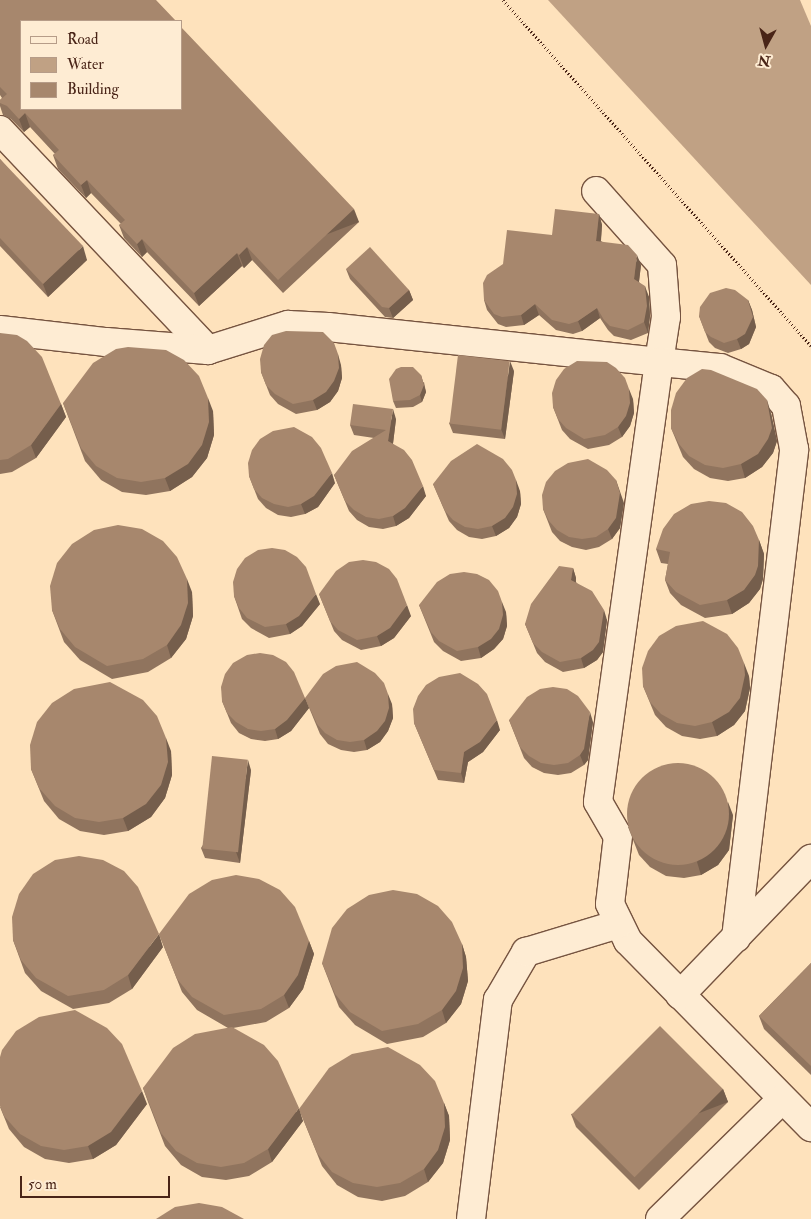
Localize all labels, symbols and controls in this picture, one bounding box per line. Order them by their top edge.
legend [20,20,182,110]
north arrow [741,20,791,70]
text: Road [67,30,98,49]
text: N [757,51,771,70]
text: Water [67,55,104,74]
text: Building [67,80,119,99]
scale bar [22,1166,172,1198]
text: 50 m [28,1175,57,1194]

